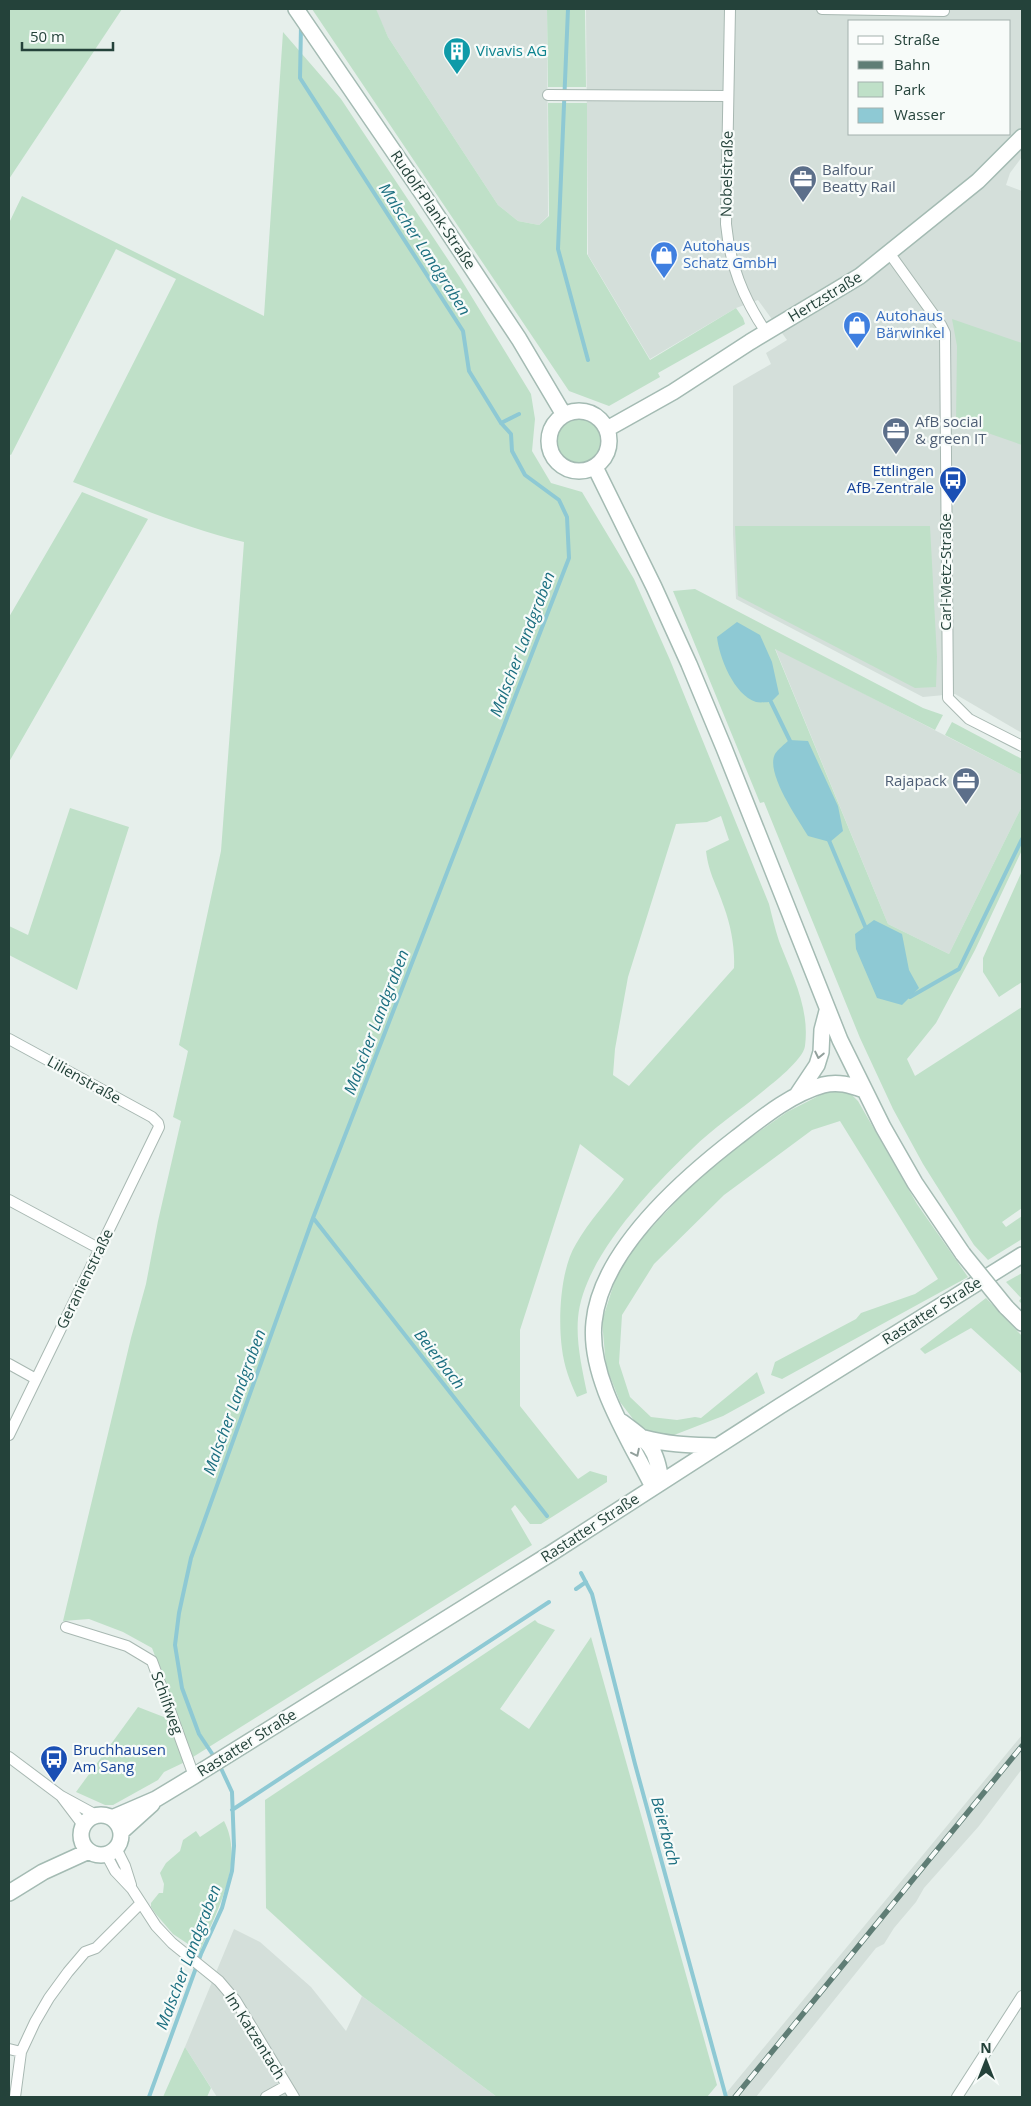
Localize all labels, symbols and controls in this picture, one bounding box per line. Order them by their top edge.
scale bar [22,20,114,52]
legend [848,20,1011,135]
text: 50 m [30,26,65,46]
text: Straße [894,29,940,49]
building icon: Vivavis AG [442,36,472,75]
place label: Vivavis AG [476,40,547,60]
text: Bahn [894,54,930,74]
text: Park [894,79,925,99]
text: Wasser [894,104,945,124]
street label: Nobelstraße [715,131,737,217]
street label: Rudolf-Plank-Straße [387,146,481,273]
place label: Balfour Beatty Rail [822,159,896,196]
office icon: Balfour Beatty Rail [788,164,818,203]
water label: Malscher Landgraben [374,179,476,319]
place label: Autohaus Schatz GmbH [683,235,777,272]
shop icon: Autohaus Schatz GmbH [649,240,679,279]
street label: Hertzstraße [784,266,865,326]
place label: Autohaus Bärwinkel [876,305,945,342]
shop icon: Autohaus Bärwinkel [842,310,872,349]
place label: AfB social & green IT [915,411,987,448]
office icon: AfB social & green IT [881,416,911,455]
place label: Ettlingen AfB-Zentrale [847,460,934,497]
bus stop icon: Ettlingen AfB-Zentrale [938,465,968,504]
street label: Carl-Metz-Straße [935,513,955,631]
water label: Malscher Landgraben [484,568,560,720]
office icon: Rajapack [951,766,981,805]
place label: Rajapack [885,770,947,790]
water label: Malscher Landgraben [338,946,414,1098]
street label: Lilienstraße [44,1051,125,1108]
one-way arrow [815,1051,825,1060]
street label: Geranienstraße [51,1225,117,1332]
street label: Rastatter Straße [878,1272,985,1349]
water label: Beierbach [410,1324,470,1394]
water label: Malscher Landgraben [197,1326,271,1478]
one-way arrow [630,1448,640,1457]
street label: Rastatter Straße [536,1488,642,1566]
street label: Schilfweg [147,1668,189,1737]
street label: Rastatter Straße [193,1704,300,1781]
place label: Bruchhausen Am Sang [73,1739,166,1776]
bus stop icon: Bruchhausen Am Sang [39,1744,69,1783]
water label: Beierbach [646,1794,686,1868]
water label: Malscher Landgraben [150,1881,226,2033]
street label: Im Katzentach [221,1988,291,2083]
north arrow [961,2036,1011,2086]
text: N [980,2038,992,2057]

